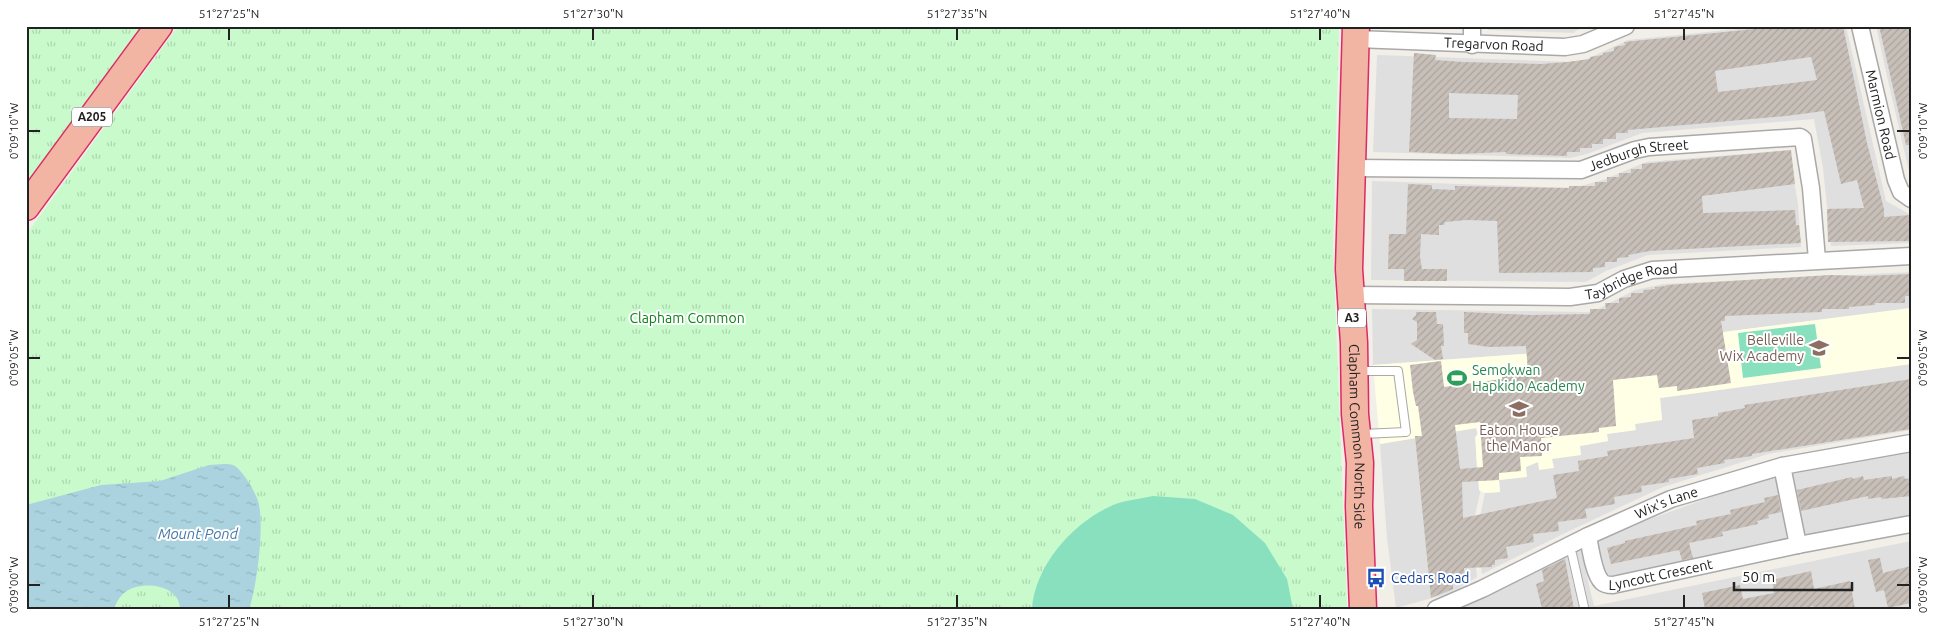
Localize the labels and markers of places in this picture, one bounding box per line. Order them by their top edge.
place label: Belleville Wix Academy [1720,332,1804,364]
school or university icon: Belleville Wix Academy [1808,337,1830,359]
place label: Semokwan Hapkido Academy [1472,362,1585,394]
sports icon: Semokwan Hapkido Academy [1446,367,1468,389]
school or university icon: Eaton House the Manor [1508,398,1530,420]
place label: Eaton House the Manor [1479,422,1559,454]
bus stop icon: Cedars Road [1365,567,1387,589]
place label: Cedars Road [1391,570,1470,586]

